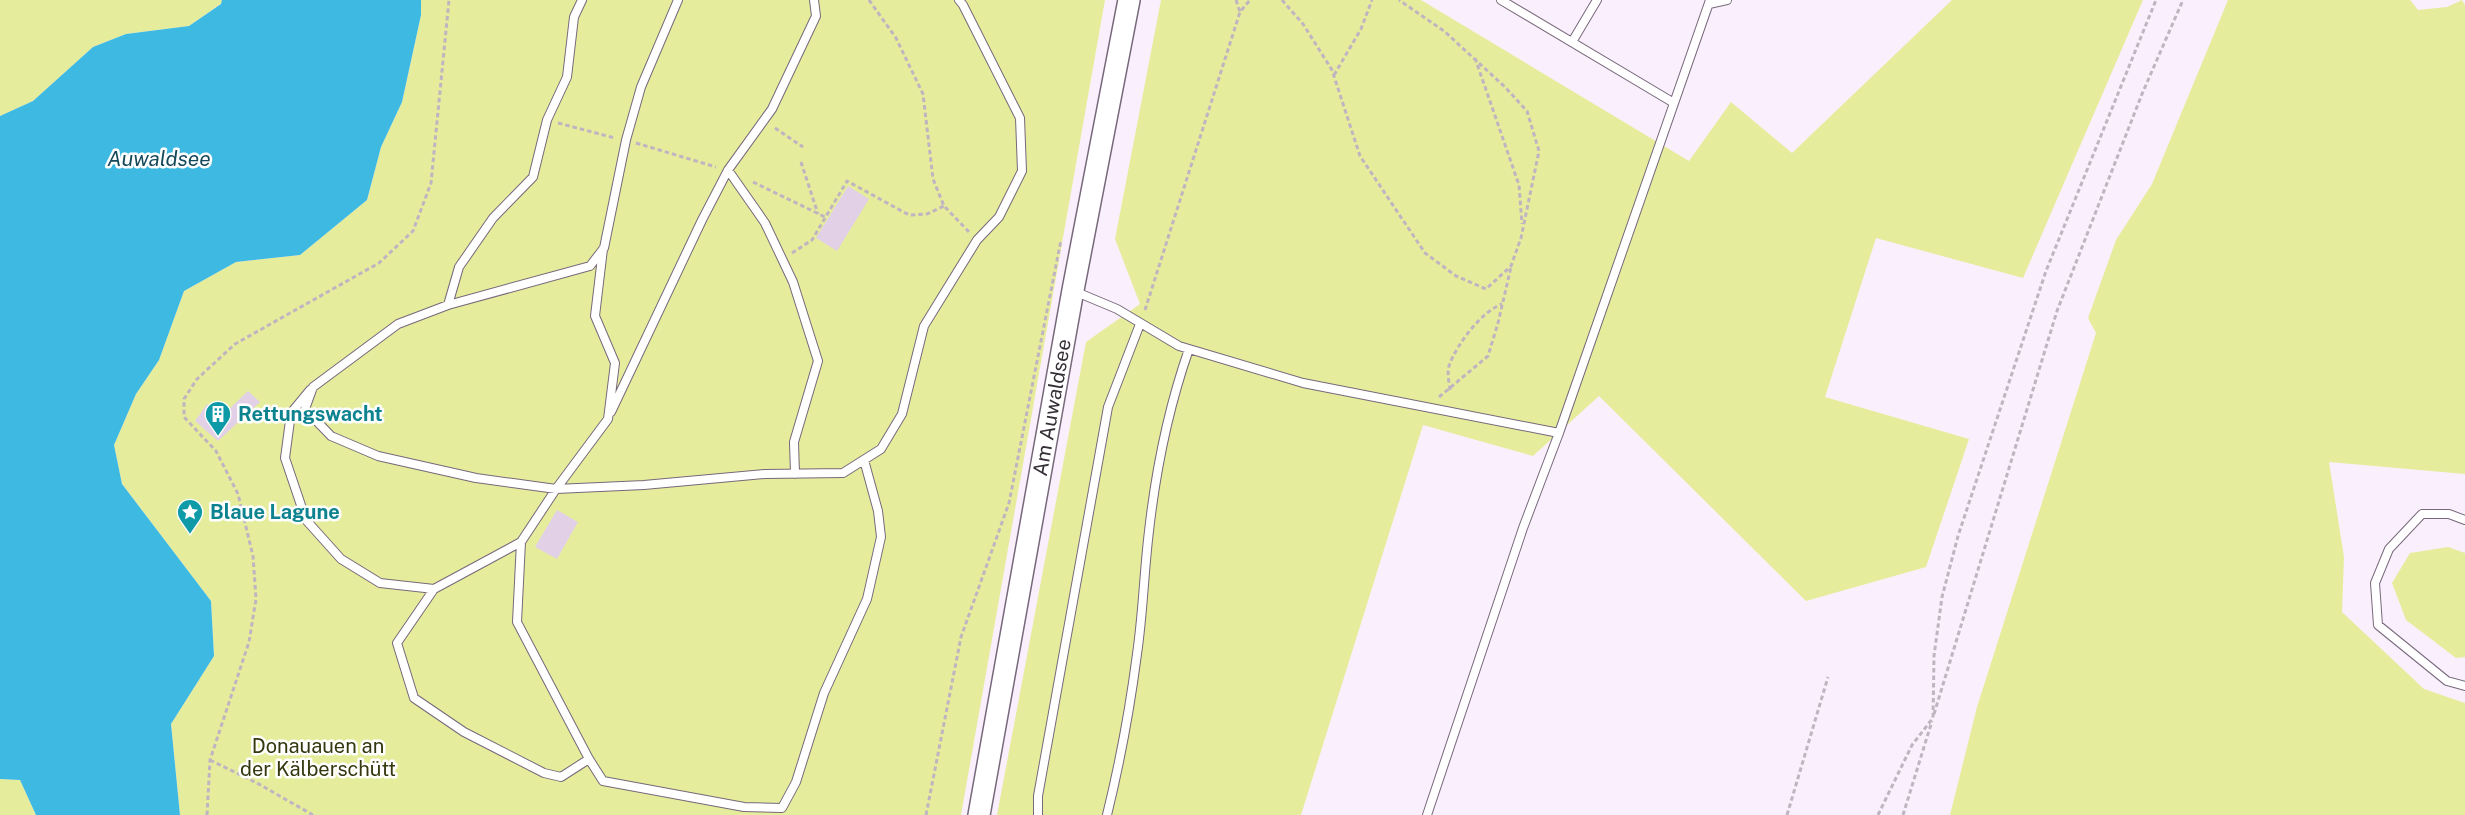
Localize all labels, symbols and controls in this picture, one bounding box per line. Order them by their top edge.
water label: Auwaldsee [107,146,211,171]
street label: Am Auwaldsee [1028,337,1076,478]
building icon: Rettungswacht [203,399,233,437]
place label: Rettungswacht [238,402,383,426]
place icon: Blaue Lagune [175,497,205,535]
place label: Blaue Lagune [210,500,340,524]
park label: Donauauen an der Kälberschütt [240,734,396,781]

